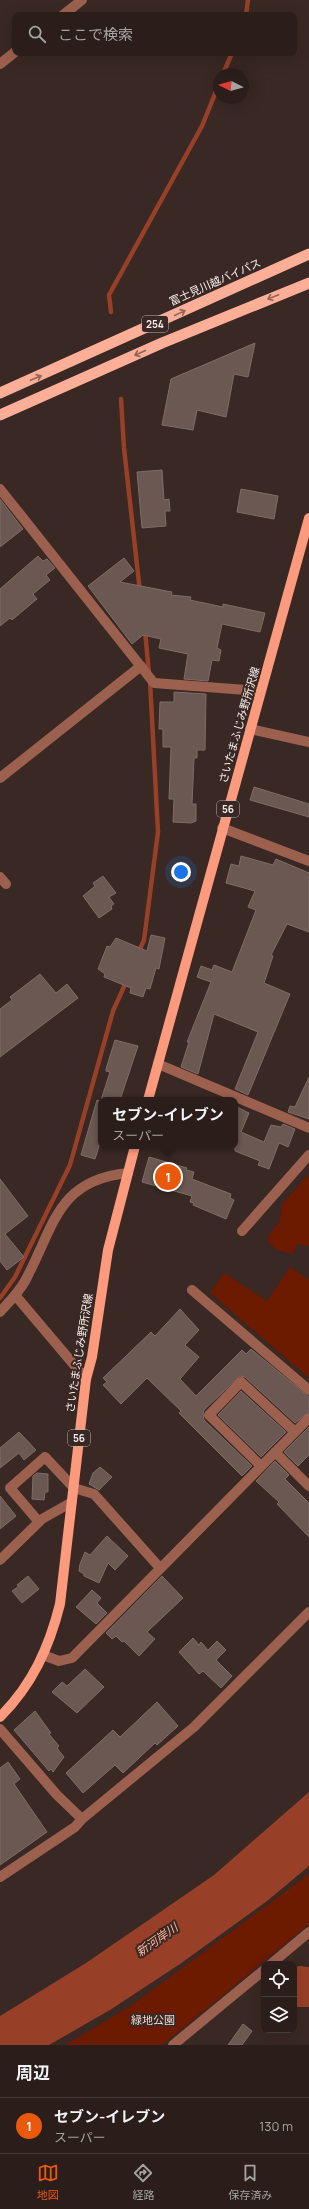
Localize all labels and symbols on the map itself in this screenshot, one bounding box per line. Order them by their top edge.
north arrow [213,68,249,104]
street label: 富士見川越バイパス [167,255,263,308]
one-way arrow [267,294,279,302]
one-way arrow [173,309,185,316]
road number: 254 [142,316,168,332]
one-way arrow [134,350,146,357]
one-way arrow [29,374,41,381]
street label: さいたまふじみ野所沢線 [215,665,262,785]
road number: 56 [217,801,239,817]
your location [171,862,191,882]
pin: 1 [155,1162,181,1192]
street label: さいたまふじみ野所沢線 [62,1292,95,1414]
road number: 56 [68,1430,90,1446]
water label: 新河岸川 [132,1918,183,1960]
park label: 緑地公園 [131,2012,175,2027]

